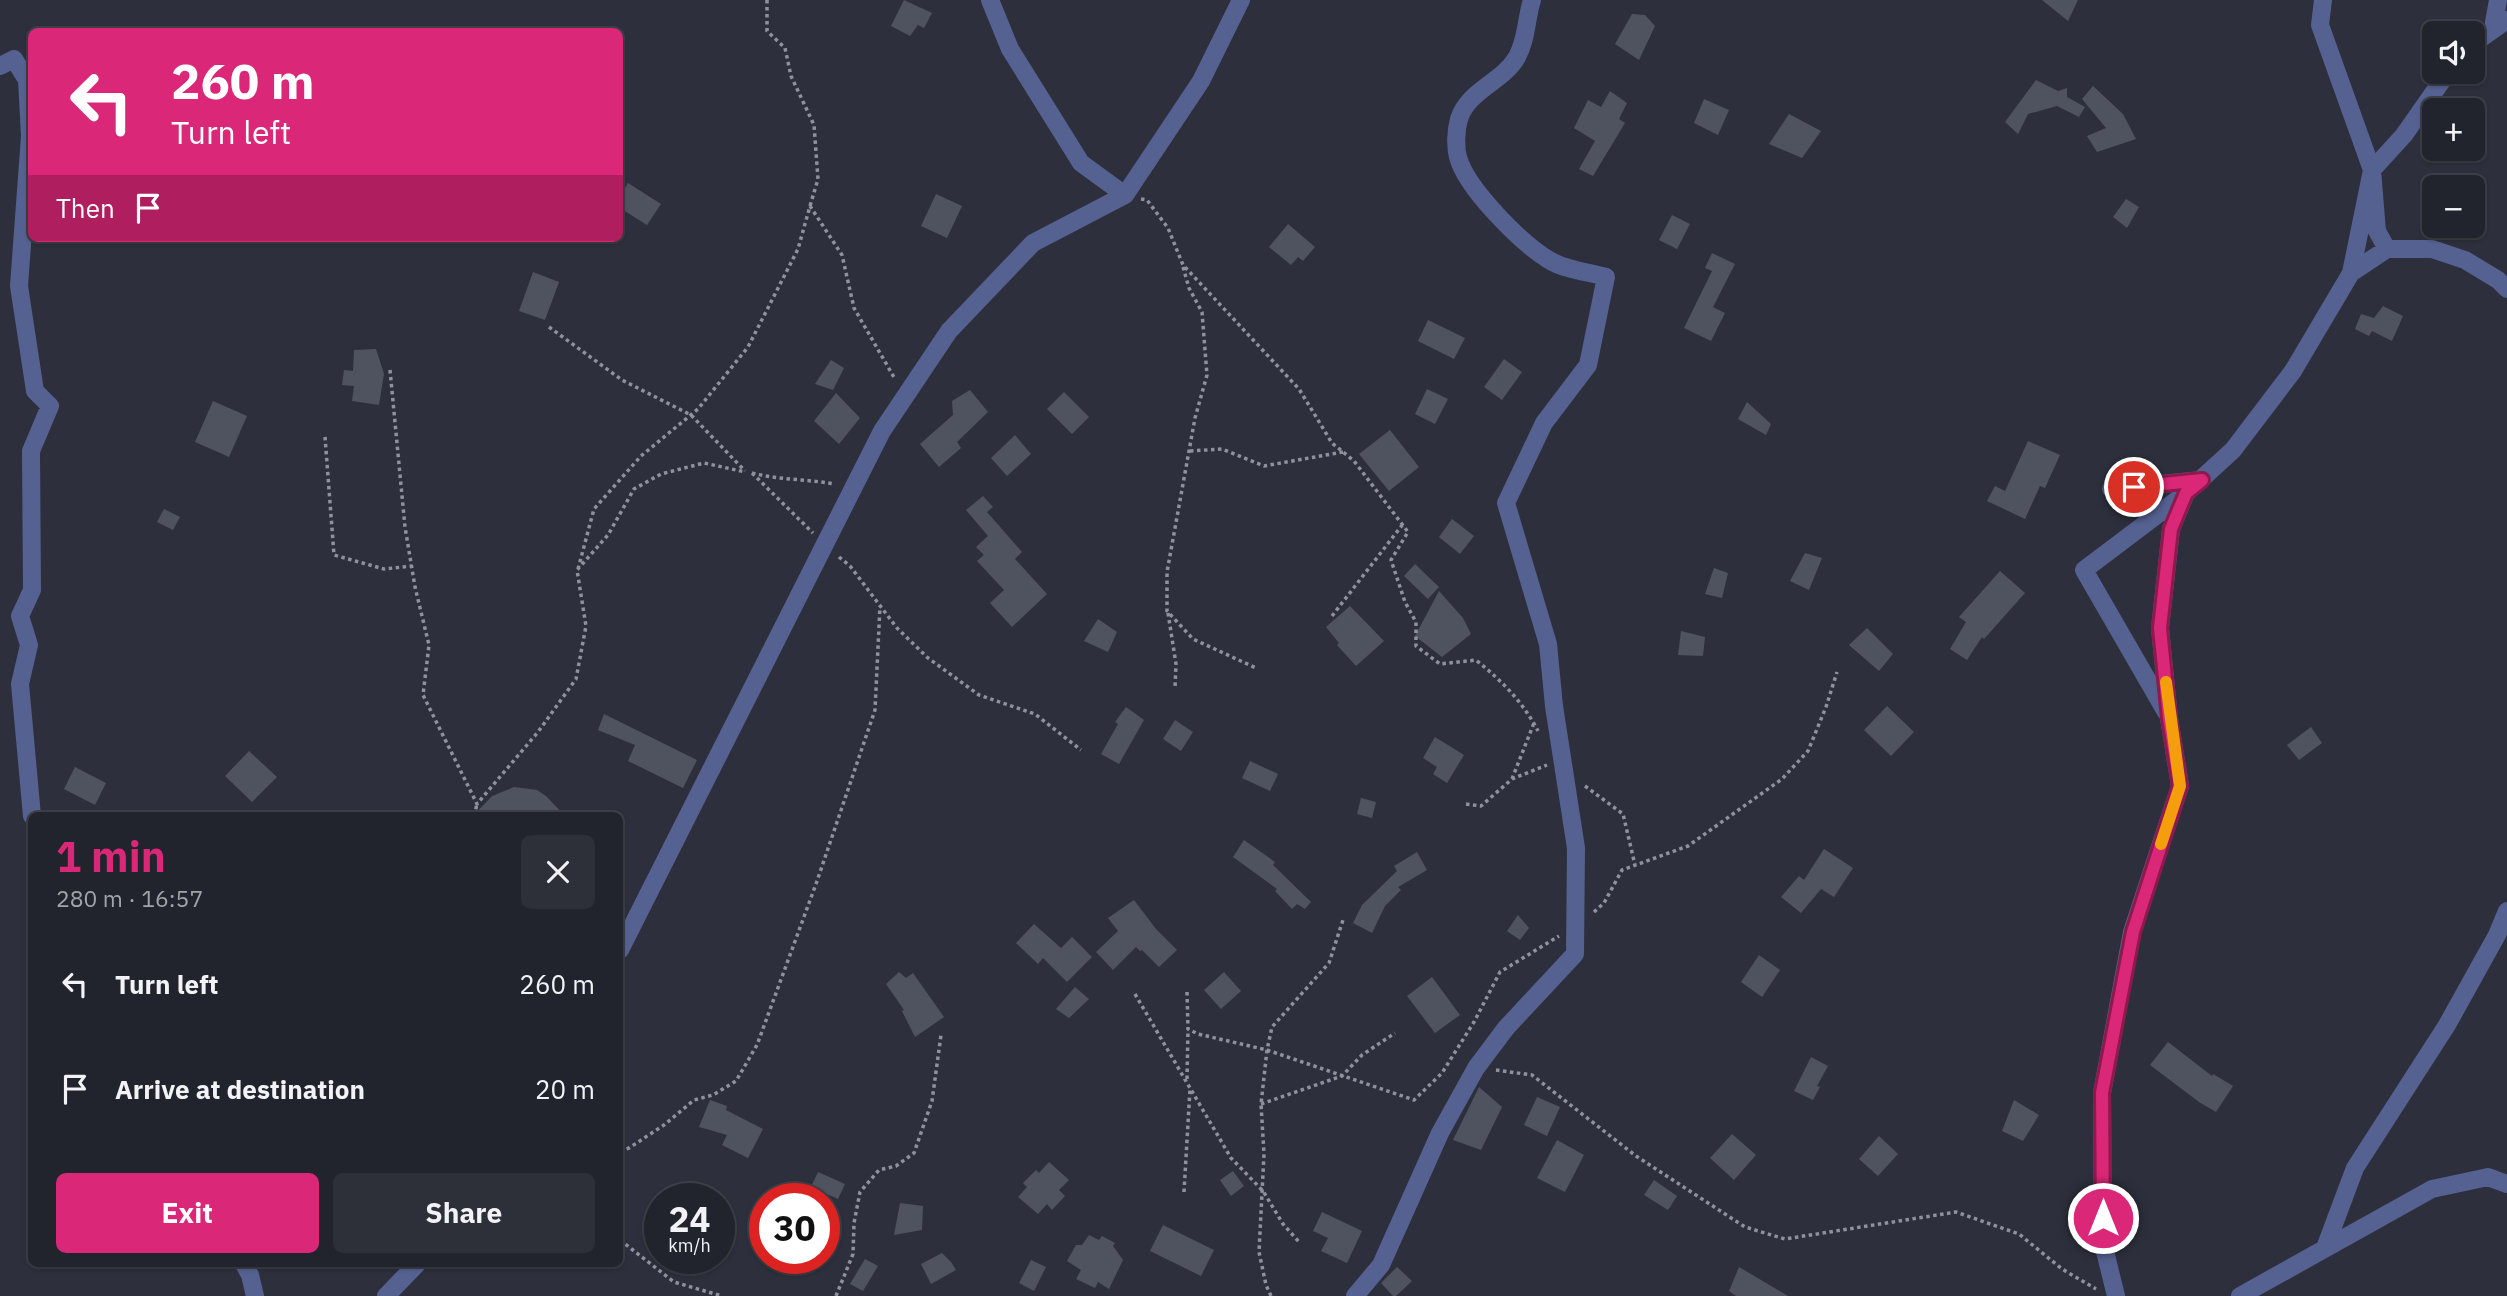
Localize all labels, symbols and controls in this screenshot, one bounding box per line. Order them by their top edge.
map controls [2422,21,2485,238]
button: sound [2422,21,2485,84]
text: 260 m [171,49,315,112]
icon: left [56,56,147,147]
button: + [2422,98,2485,161]
text: Turn left [171,111,291,153]
button: − [2422,175,2485,238]
icon: arrive [129,189,167,227]
text: Then [56,191,115,225]
pin [2104,457,2164,517]
icon: arrive [2115,468,2153,506]
text: 1 min [56,829,166,884]
button: close [521,835,595,909]
text: 280 m · 16:57 [56,883,203,913]
icon: left [56,965,94,1003]
text: Turn left [115,967,218,1001]
text: 260 m [519,967,595,1001]
icon: arrive [56,1070,94,1108]
text: Arrive at destination [115,1072,365,1106]
text: 20 m [535,1072,595,1106]
button: Exit [56,1173,319,1253]
button: Share [333,1173,595,1253]
position arrow [2066,1181,2140,1255]
speed limit sign: 30 [749,1183,840,1274]
text: 24 [668,1196,711,1242]
text: km/h [668,1234,711,1257]

